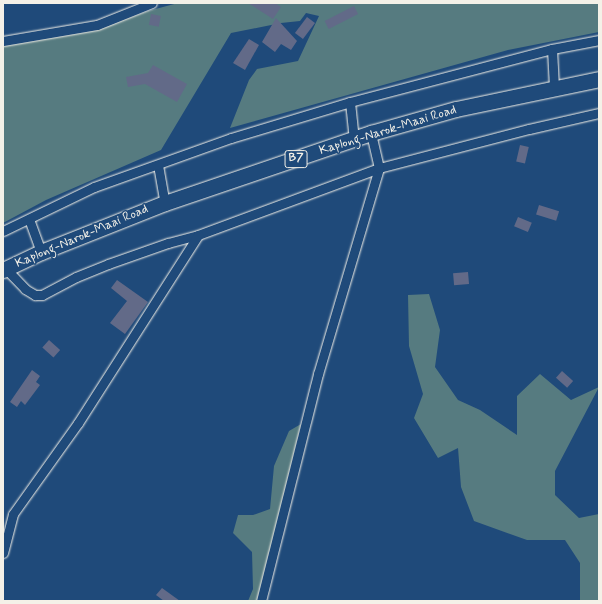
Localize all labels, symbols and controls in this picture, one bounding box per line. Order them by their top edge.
street label: Kaplong-Narok-Maai Road [317,103,459,159]
road number: B7 [284,149,308,169]
street label: Kaplong-Narok-Maai Road [13,202,151,272]

